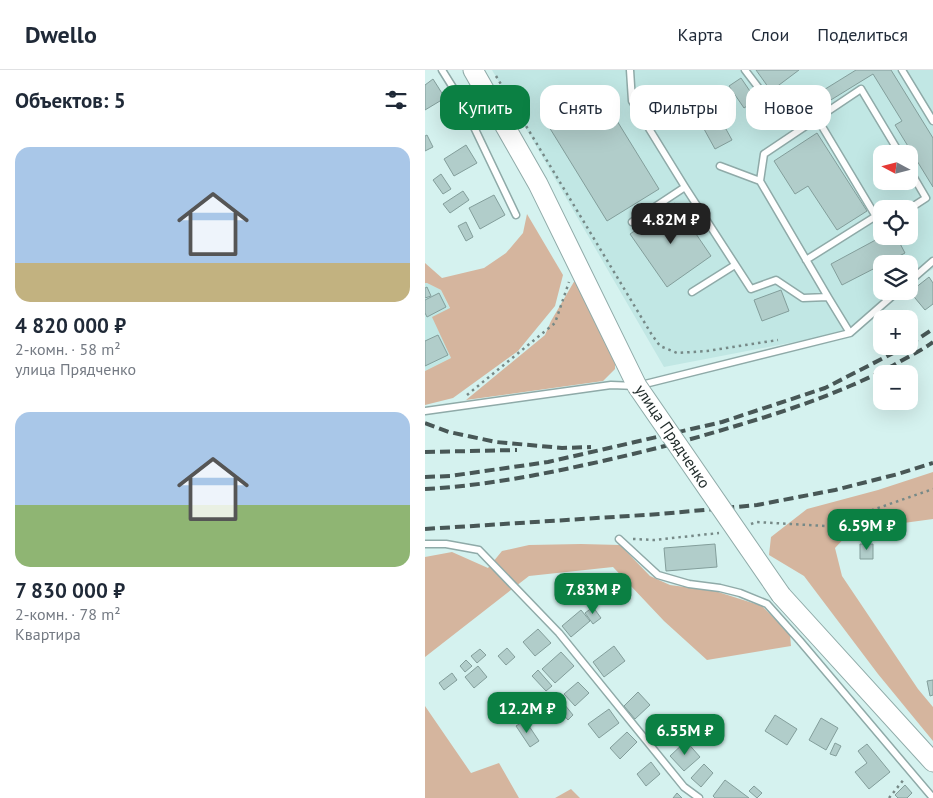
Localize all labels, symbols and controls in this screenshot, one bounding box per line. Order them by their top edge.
text: Dwello [25,19,97,50]
text: Карта [678,23,723,46]
text: Слои [751,23,789,46]
text: Поделиться [817,23,908,46]
chip: Купить [440,85,530,130]
chip: Снять [540,85,620,130]
chip: Фильтры [630,85,736,130]
chip: Новое [746,85,831,130]
icon: filters [382,86,410,114]
text: Объектов: 5 [15,87,126,114]
north arrow [873,145,917,190]
map controls [873,145,918,410]
icon: home [168,179,258,269]
button: locate [873,200,918,245]
pin: 4.82M ₽ [625,202,717,245]
text: 4.82M ₽ [642,209,700,229]
button: layers [873,255,918,300]
button: + [873,310,918,355]
text: 4 820 000 ₽ [15,312,126,339]
text: 2-комн. · 58 m² [15,339,121,359]
text: улица Прядченко [15,359,136,379]
button: − [873,365,918,410]
street label: улица Прядченко [631,380,715,492]
icon: home [168,444,258,534]
pin: 6.59M ₽ [821,508,913,551]
text: 6.59M ₽ [838,515,896,535]
pin: 7.83M ₽ [547,572,639,615]
text: 7 830 000 ₽ [15,577,125,604]
text: 7.83M ₽ [565,579,621,599]
text: 2-комн. · 78 m² [15,604,121,624]
text: Квартира [15,624,81,644]
pin: 12.2M ₽ [481,692,573,734]
text: 12.2M ₽ [498,698,556,718]
pin: 6.55M ₽ [639,714,731,756]
text: 6.55M ₽ [656,720,714,740]

